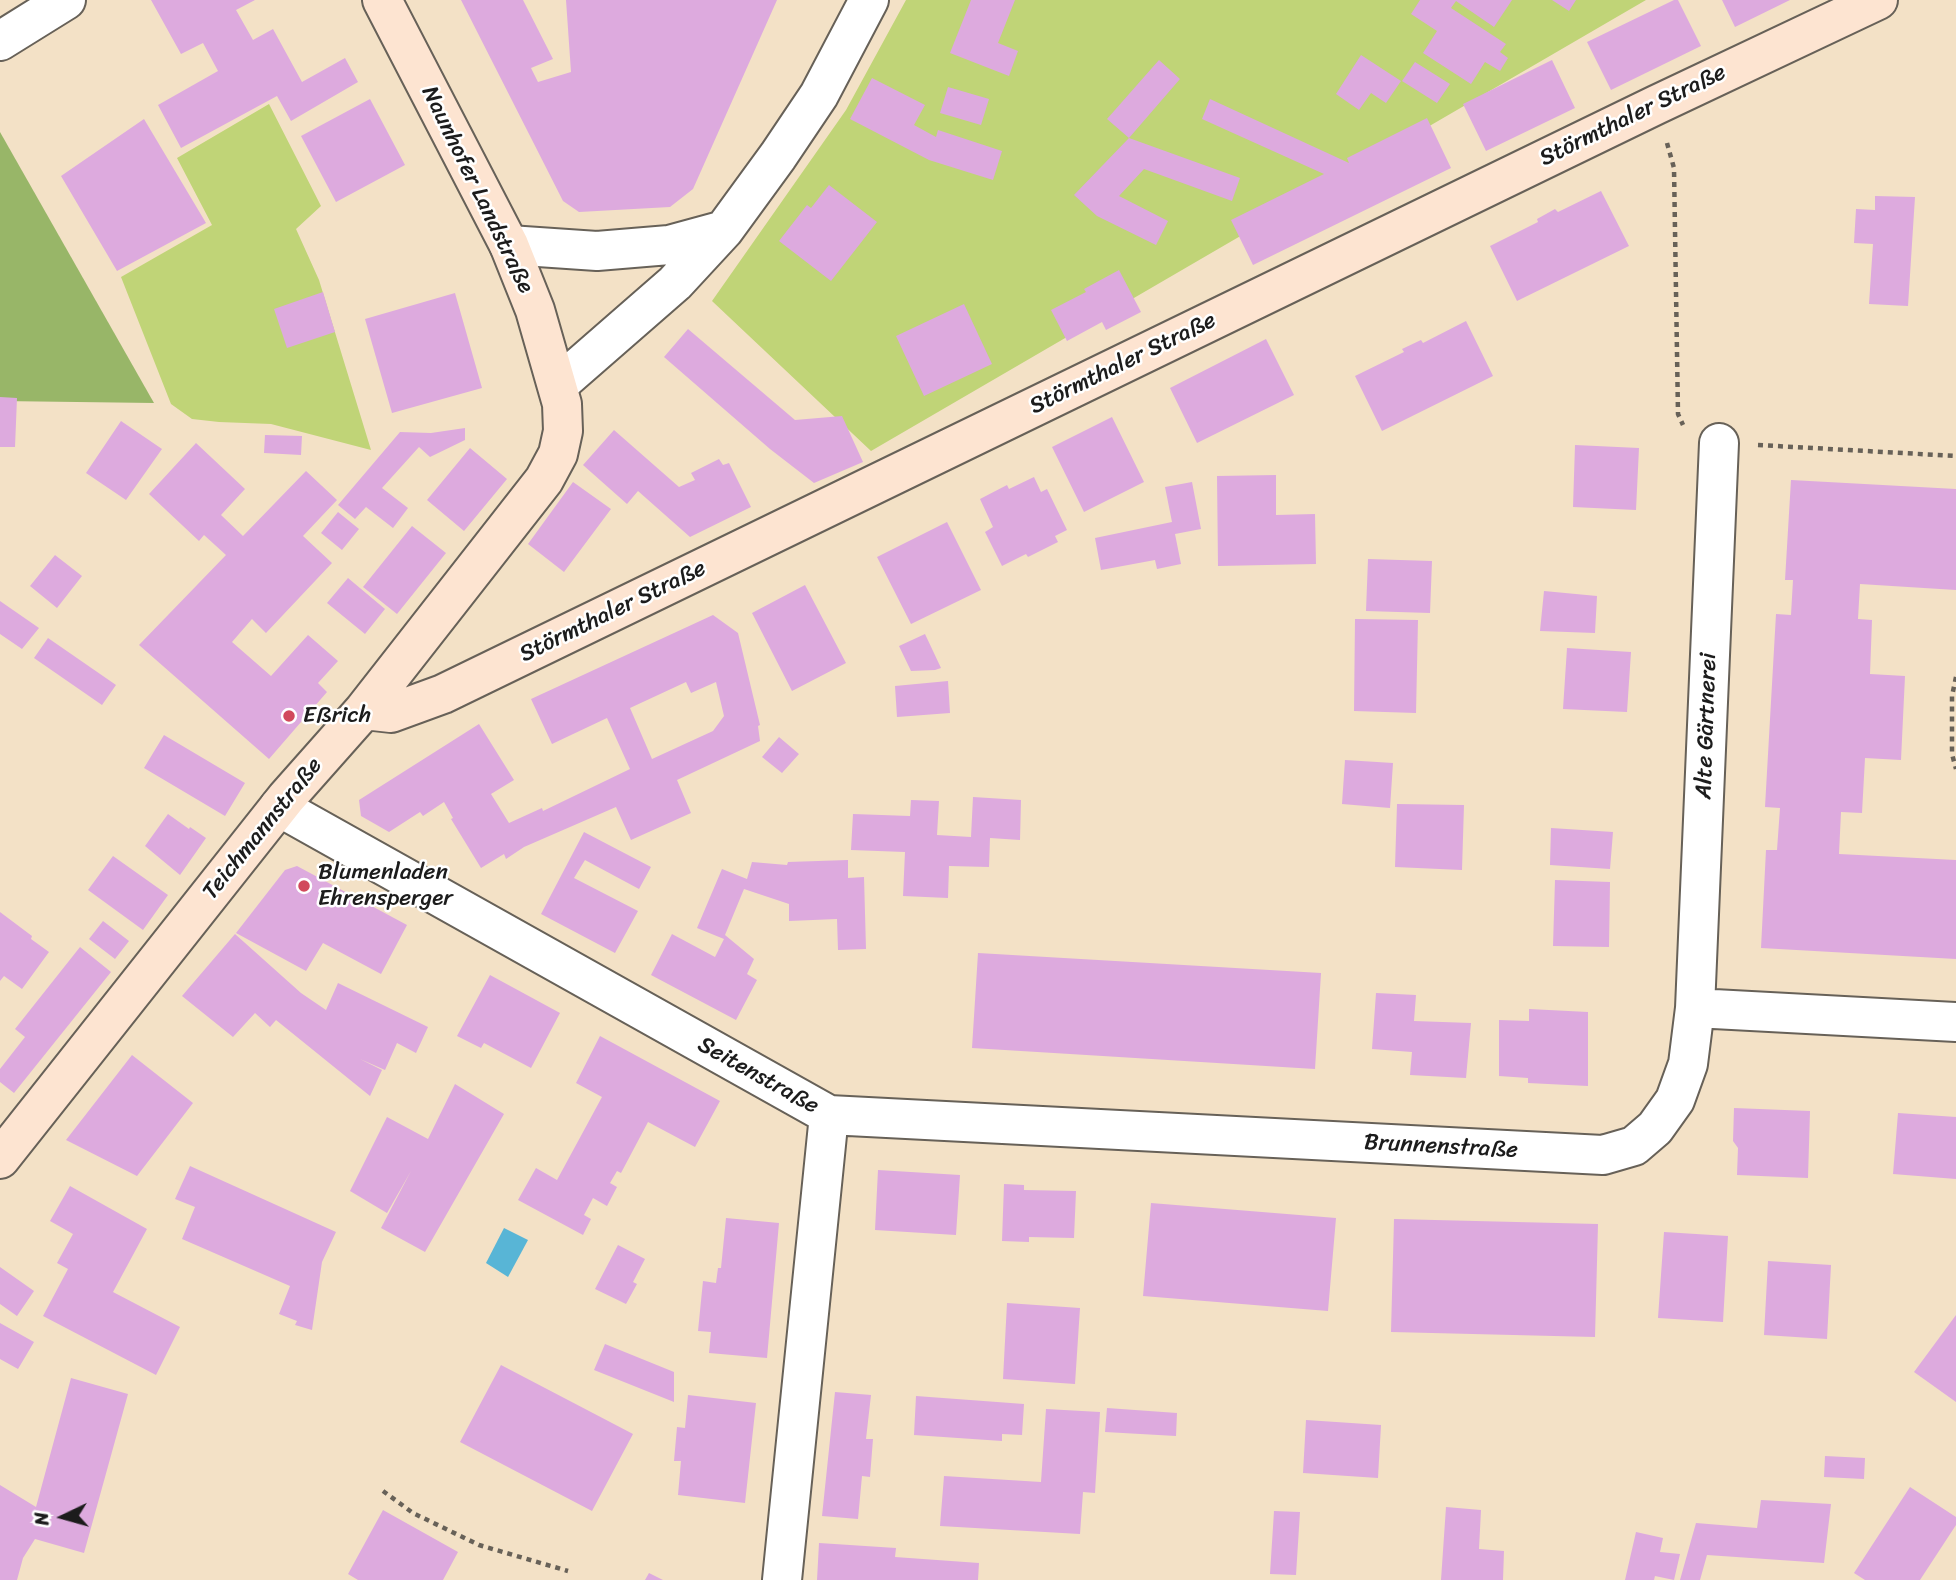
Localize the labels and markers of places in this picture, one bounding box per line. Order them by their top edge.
place label: Eßrich [303,702,371,730]
marker: Eßrich [281,708,297,724]
place label: Blumenladen Ehrensperger [318,859,453,913]
marker: Blumenladen Ehrensperger [296,878,312,894]

